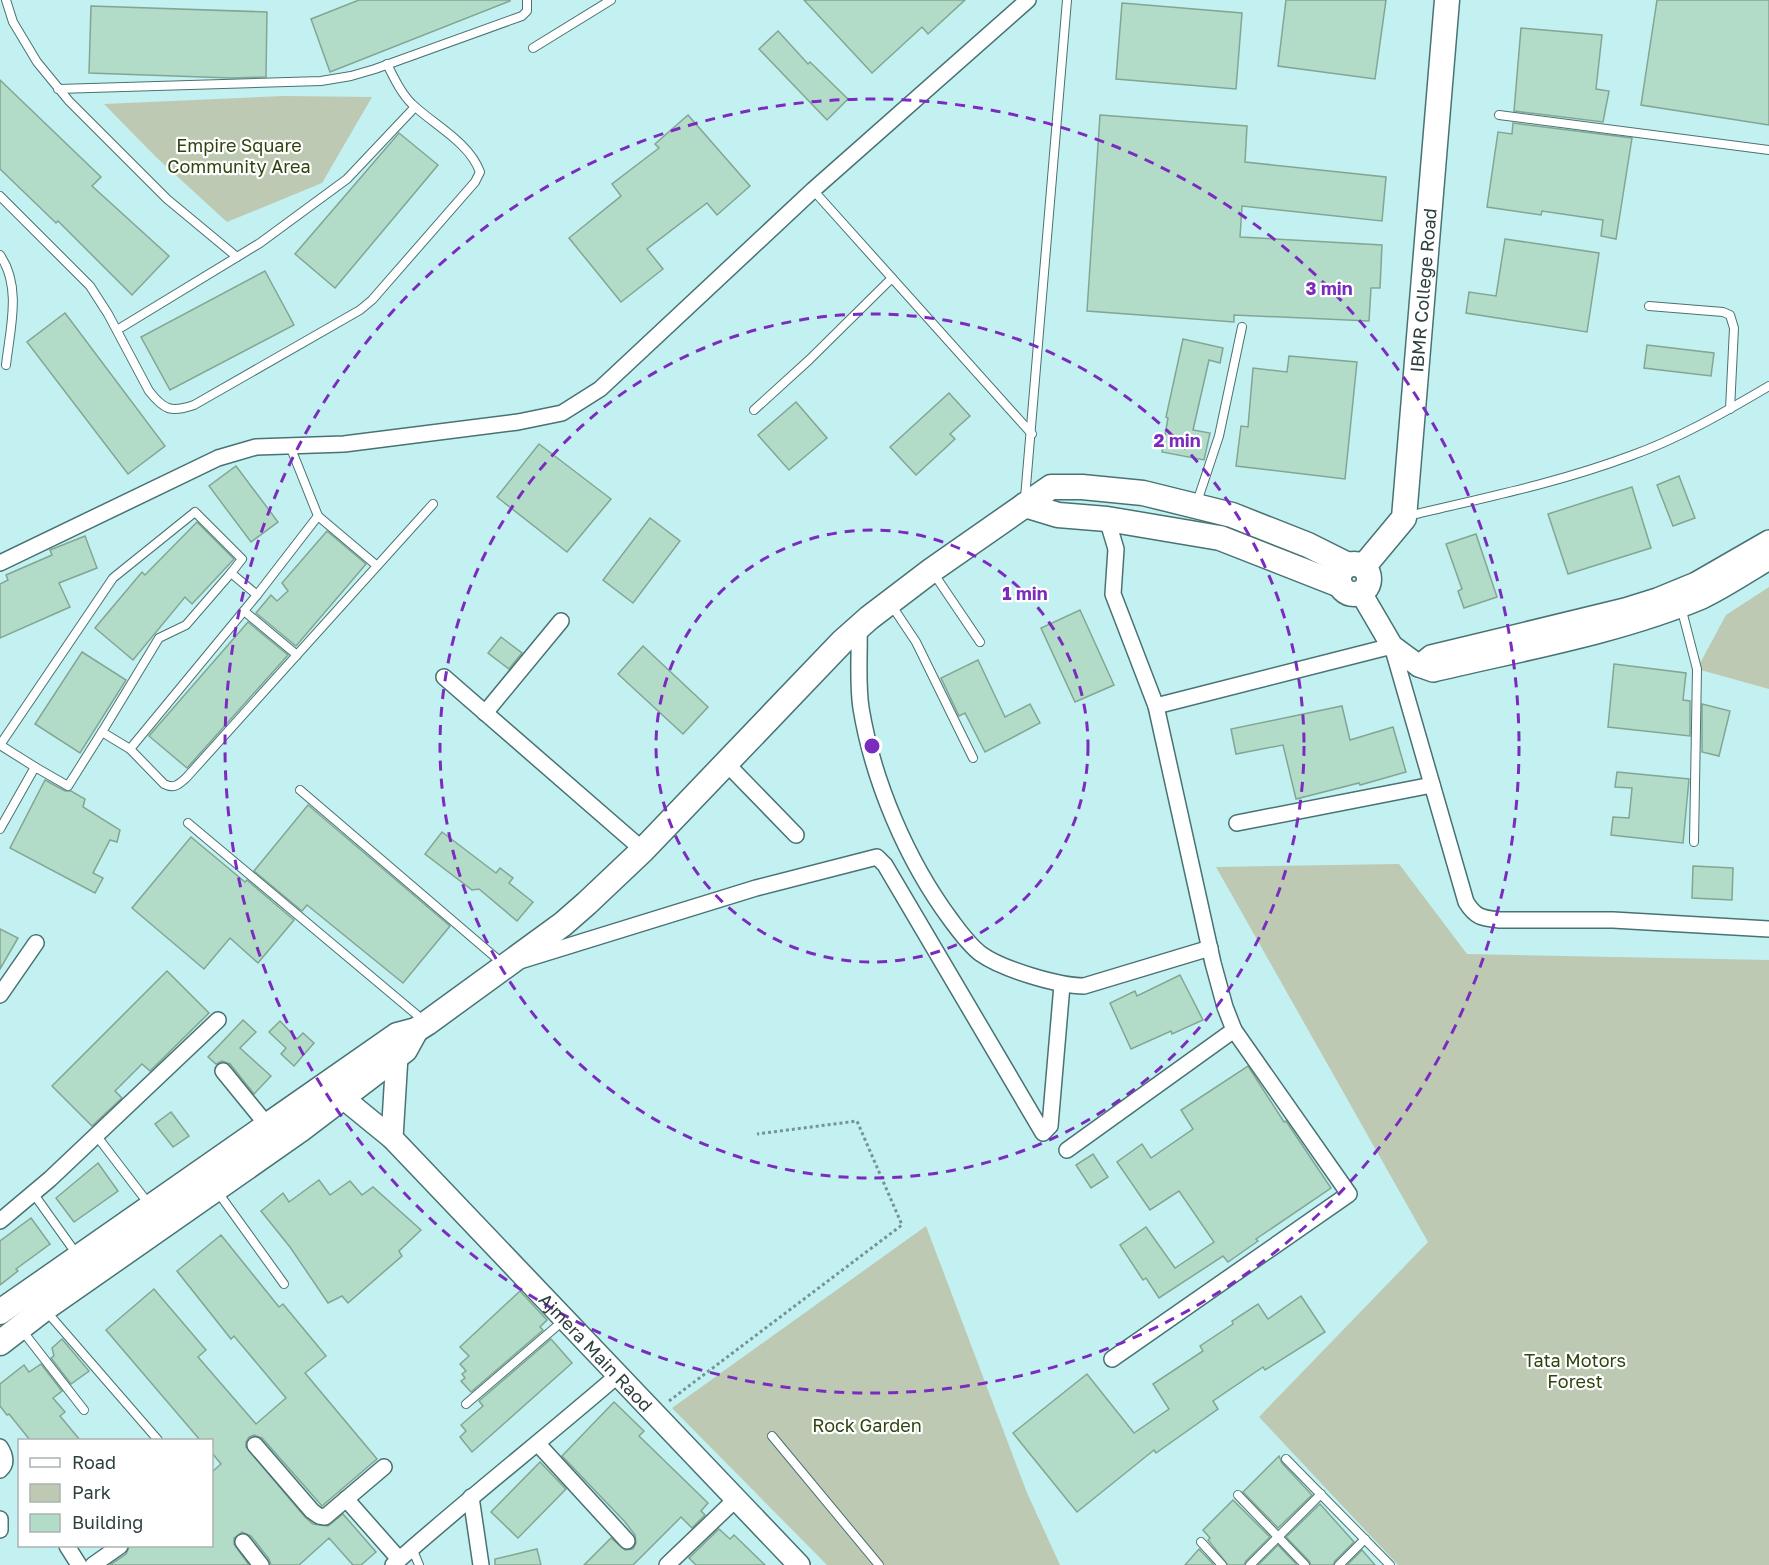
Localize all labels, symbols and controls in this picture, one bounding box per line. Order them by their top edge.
park label: Empire Square Community Area [167,134,311,177]
street label: IBMR College Road [1405,207,1441,373]
text: 3 min [1305,277,1353,299]
text: 2 min [1153,429,1201,451]
text: 1 min [1002,582,1048,604]
centre of rings [862,736,882,756]
street label: Ajmera Main Raod [535,1288,657,1416]
park label: Tata Motors Forest [1524,1349,1626,1392]
park label: Rock Garden [812,1414,922,1436]
legend [18,1439,213,1547]
text: Road [72,1451,116,1473]
text: Park [72,1481,111,1503]
text: Building [72,1511,143,1533]

